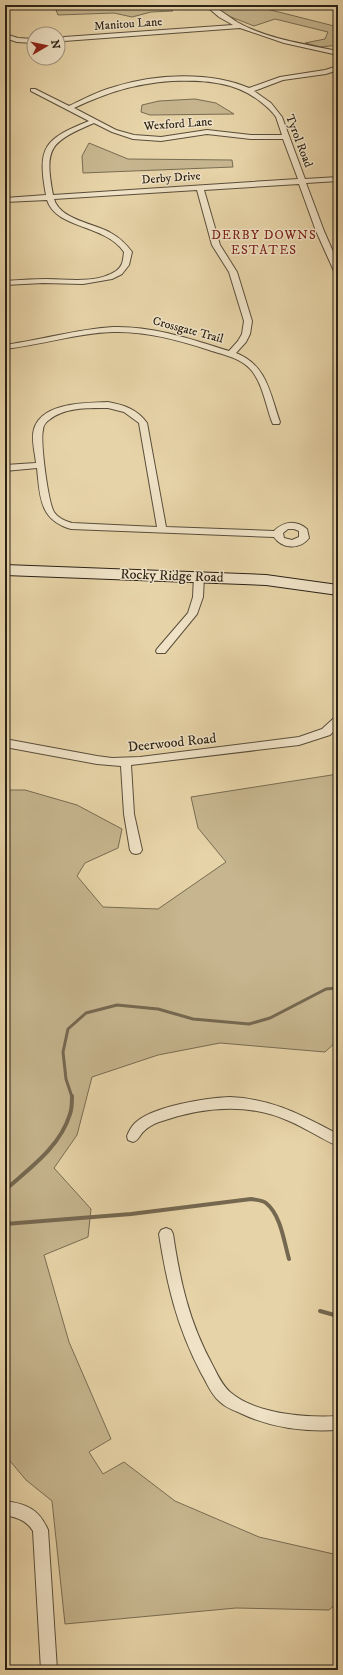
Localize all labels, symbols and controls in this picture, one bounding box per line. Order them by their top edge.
street label: Manitou Lane [93,14,163,34]
north arrow [26,26,66,66]
text: N [47,39,63,50]
street label: Tyrol Road [282,112,316,170]
street label: Wexford Lane [142,114,213,134]
street label: Derby Drive [141,168,201,188]
district label: DERBY DOWNS ESTATES [211,227,317,258]
street label: Crossgate Trail [151,313,225,347]
street label: Rocky Ridge Road [120,565,224,587]
street label: Deerwood Road [127,729,217,757]

